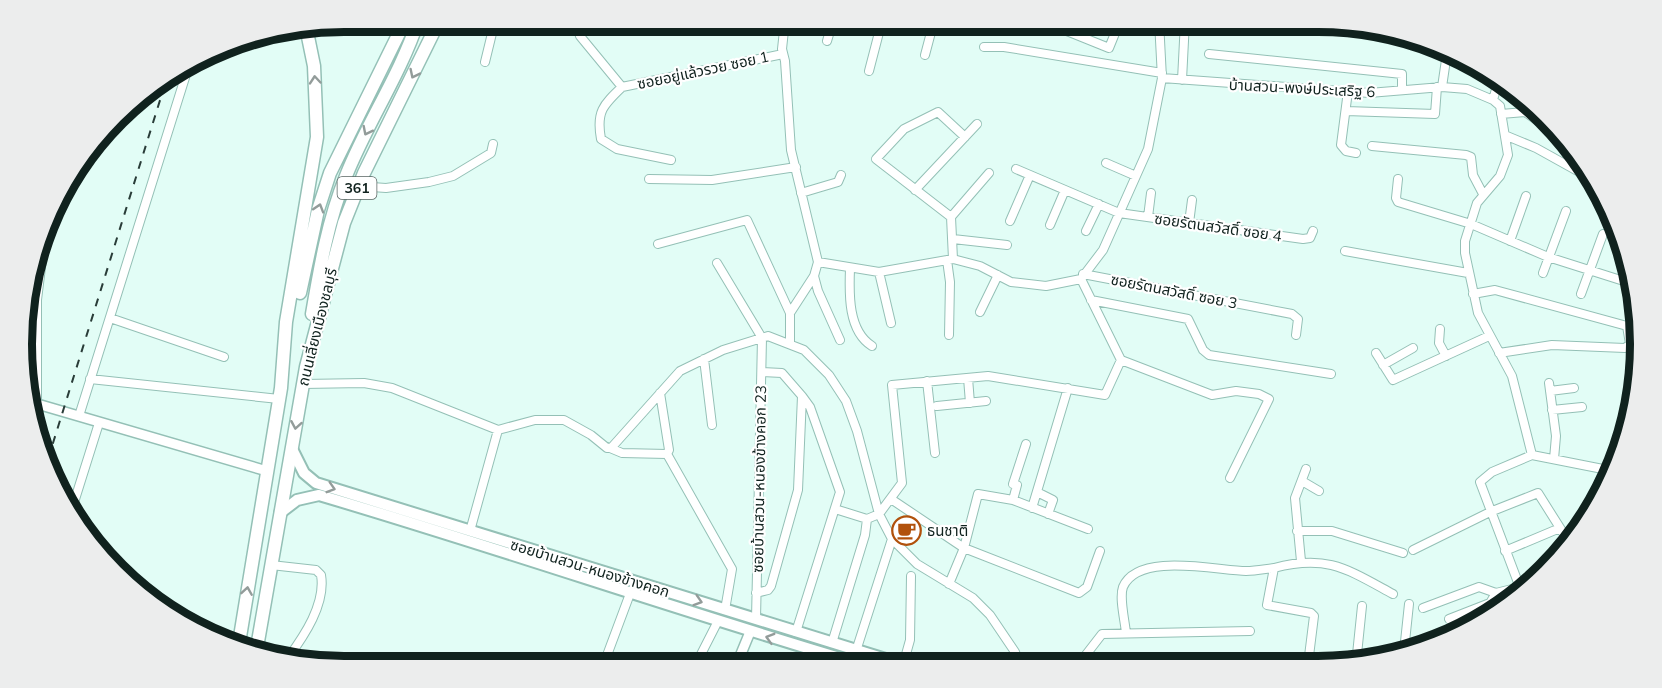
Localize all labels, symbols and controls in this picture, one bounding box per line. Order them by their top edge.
street label: ซอยอยู่แล้วรวย ซอย 1 [635,47,771,93]
one-way arrow [410,68,422,79]
street label: บ้านสวน-พงษ์ประเสริฐ 6 [1228,75,1376,101]
one-way arrow [309,76,322,85]
one-way arrow [363,125,374,135]
road number: 361 [338,177,376,199]
one-way arrow [312,203,324,214]
street label: ซอยรัตนสวัสดิ์ ซอย 4 [1153,209,1283,245]
street label: ถนนเลี่ยงเมืองชลบุรี [292,266,341,388]
street label: ซอยรัตนสวัสดิ์ ซอย 3 [1109,269,1239,313]
street label: ซอยบ้านสวน-หนองข้างคอก 23 [748,385,770,573]
one-way arrow [290,420,303,430]
one-way arrow [325,481,336,493]
cafe icon: ธนชาติ [890,514,922,546]
place label: ธนชาติ [927,521,968,540]
street label: ซอยบ้านสวน-หนองข้างคอก [508,535,672,601]
one-way arrow [241,586,253,595]
one-way arrow [692,594,703,607]
one-way arrow [765,632,775,645]

